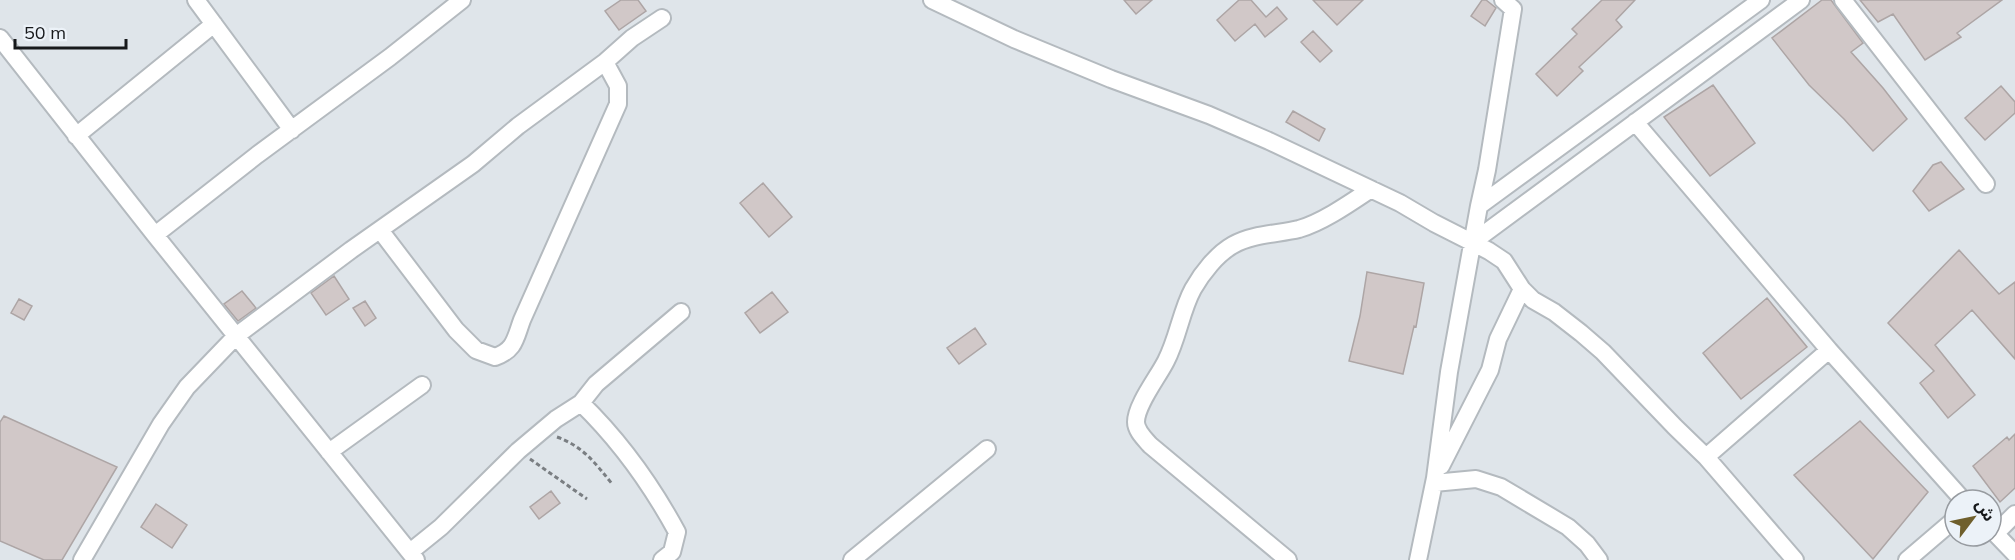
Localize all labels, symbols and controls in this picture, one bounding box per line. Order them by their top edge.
scale bar [15,12,126,50]
text: 50 m [24,21,66,44]
north arrow [1943,488,2003,548]
text: ش [1971,495,2000,525]

